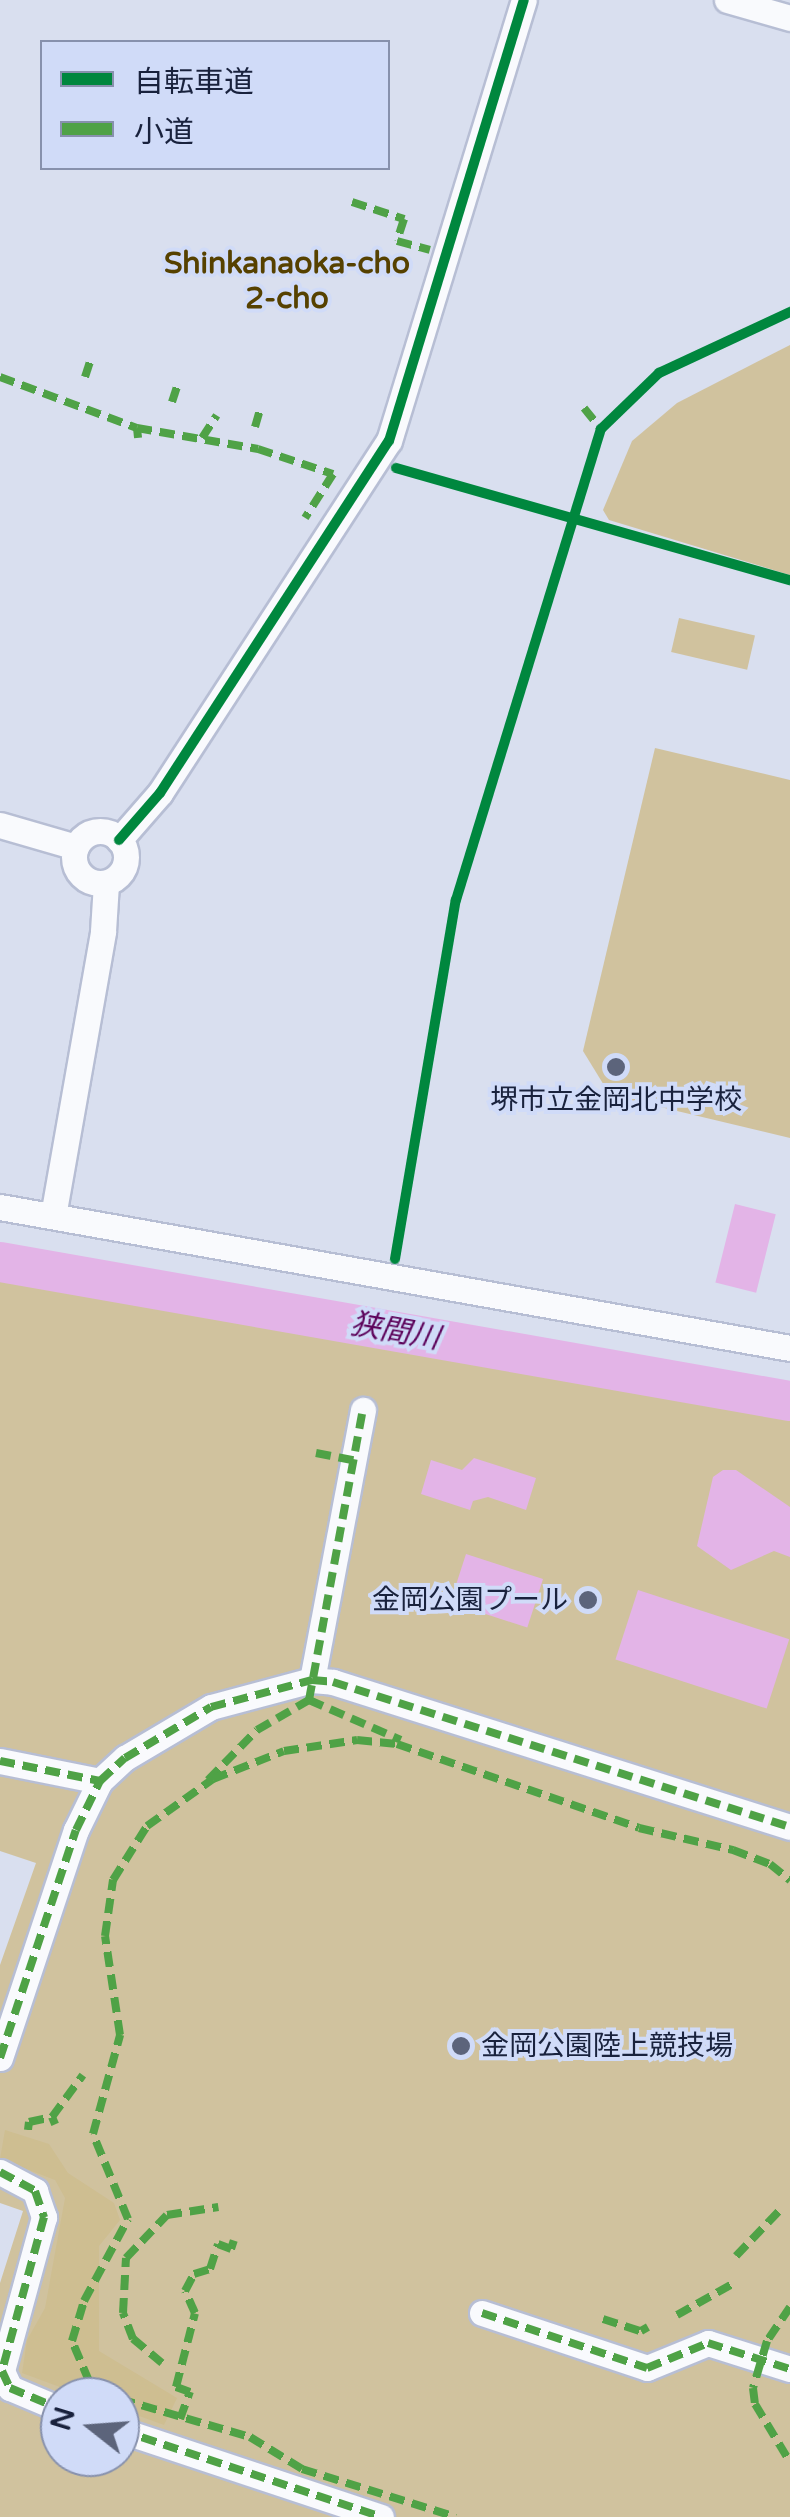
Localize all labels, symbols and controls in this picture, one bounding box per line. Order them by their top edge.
legend [40,40,390,170]
text: 自転車道 [134,64,254,101]
text: 小道 [134,114,194,151]
district label: Shinkanaoka-cho 2-cho [164,246,410,316]
marker: 堺市立金岡北中学校 [605,1056,627,1078]
place label: 堺市立金岡北中学校 [490,1083,742,1117]
water label: 狭間川 [348,1306,442,1358]
place label: 金岡公園プール [372,1583,568,1617]
marker: 金岡公園プール [577,1589,599,1611]
place label: 金岡公園陸上競技場 [481,2029,733,2063]
marker: 金岡公園陸上競技場 [450,2035,472,2057]
north arrow [40,2377,140,2477]
text: N [44,2403,83,2435]

